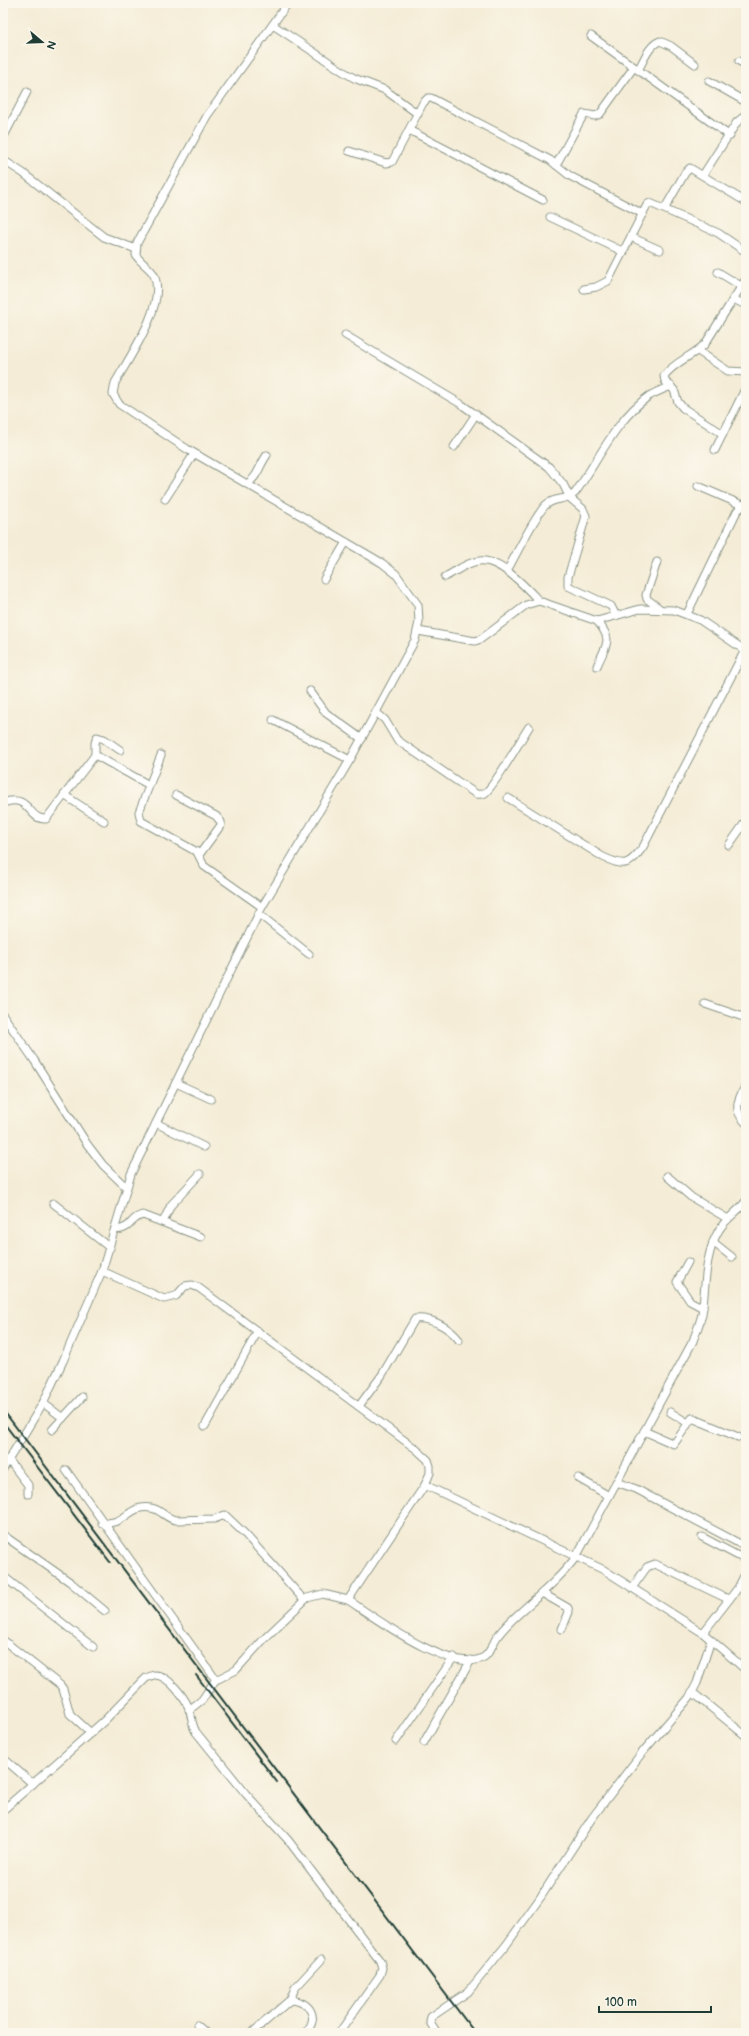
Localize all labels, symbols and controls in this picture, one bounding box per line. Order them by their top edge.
north arrow [22,22,62,62]
text: N [43,39,58,51]
scale bar [599,1988,711,2014]
text: 100 m [605,1995,637,2010]

